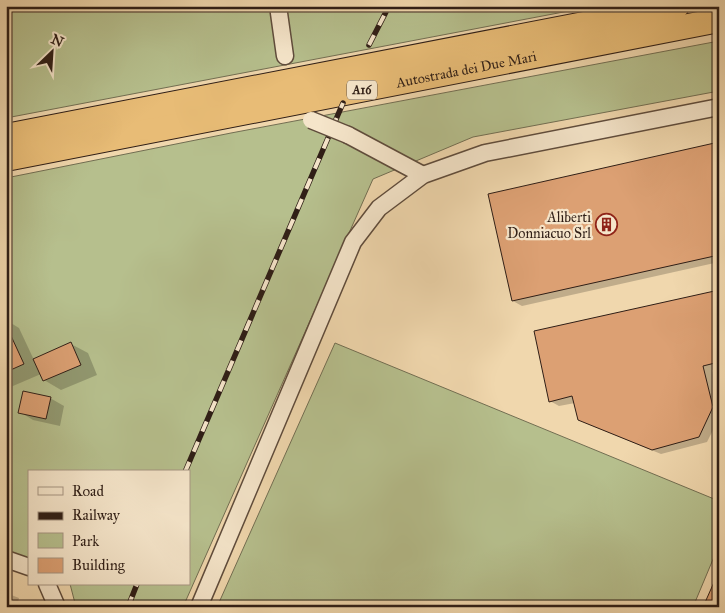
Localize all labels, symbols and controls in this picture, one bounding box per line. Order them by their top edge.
north arrow [28,28,78,78]
text: N [48,30,66,51]
street label: Autostrada dei Due Mari [394,48,538,92]
road number: A16 [347,80,377,100]
place label: Aliberti Donniacuo Srl [507,209,591,242]
building icon: Aliberti Donniacuo Srl [595,213,619,237]
legend [28,470,190,586]
text: Road [72,482,104,500]
text: Railway [72,506,121,524]
text: Park [72,532,99,550]
text: Building [72,556,126,574]

